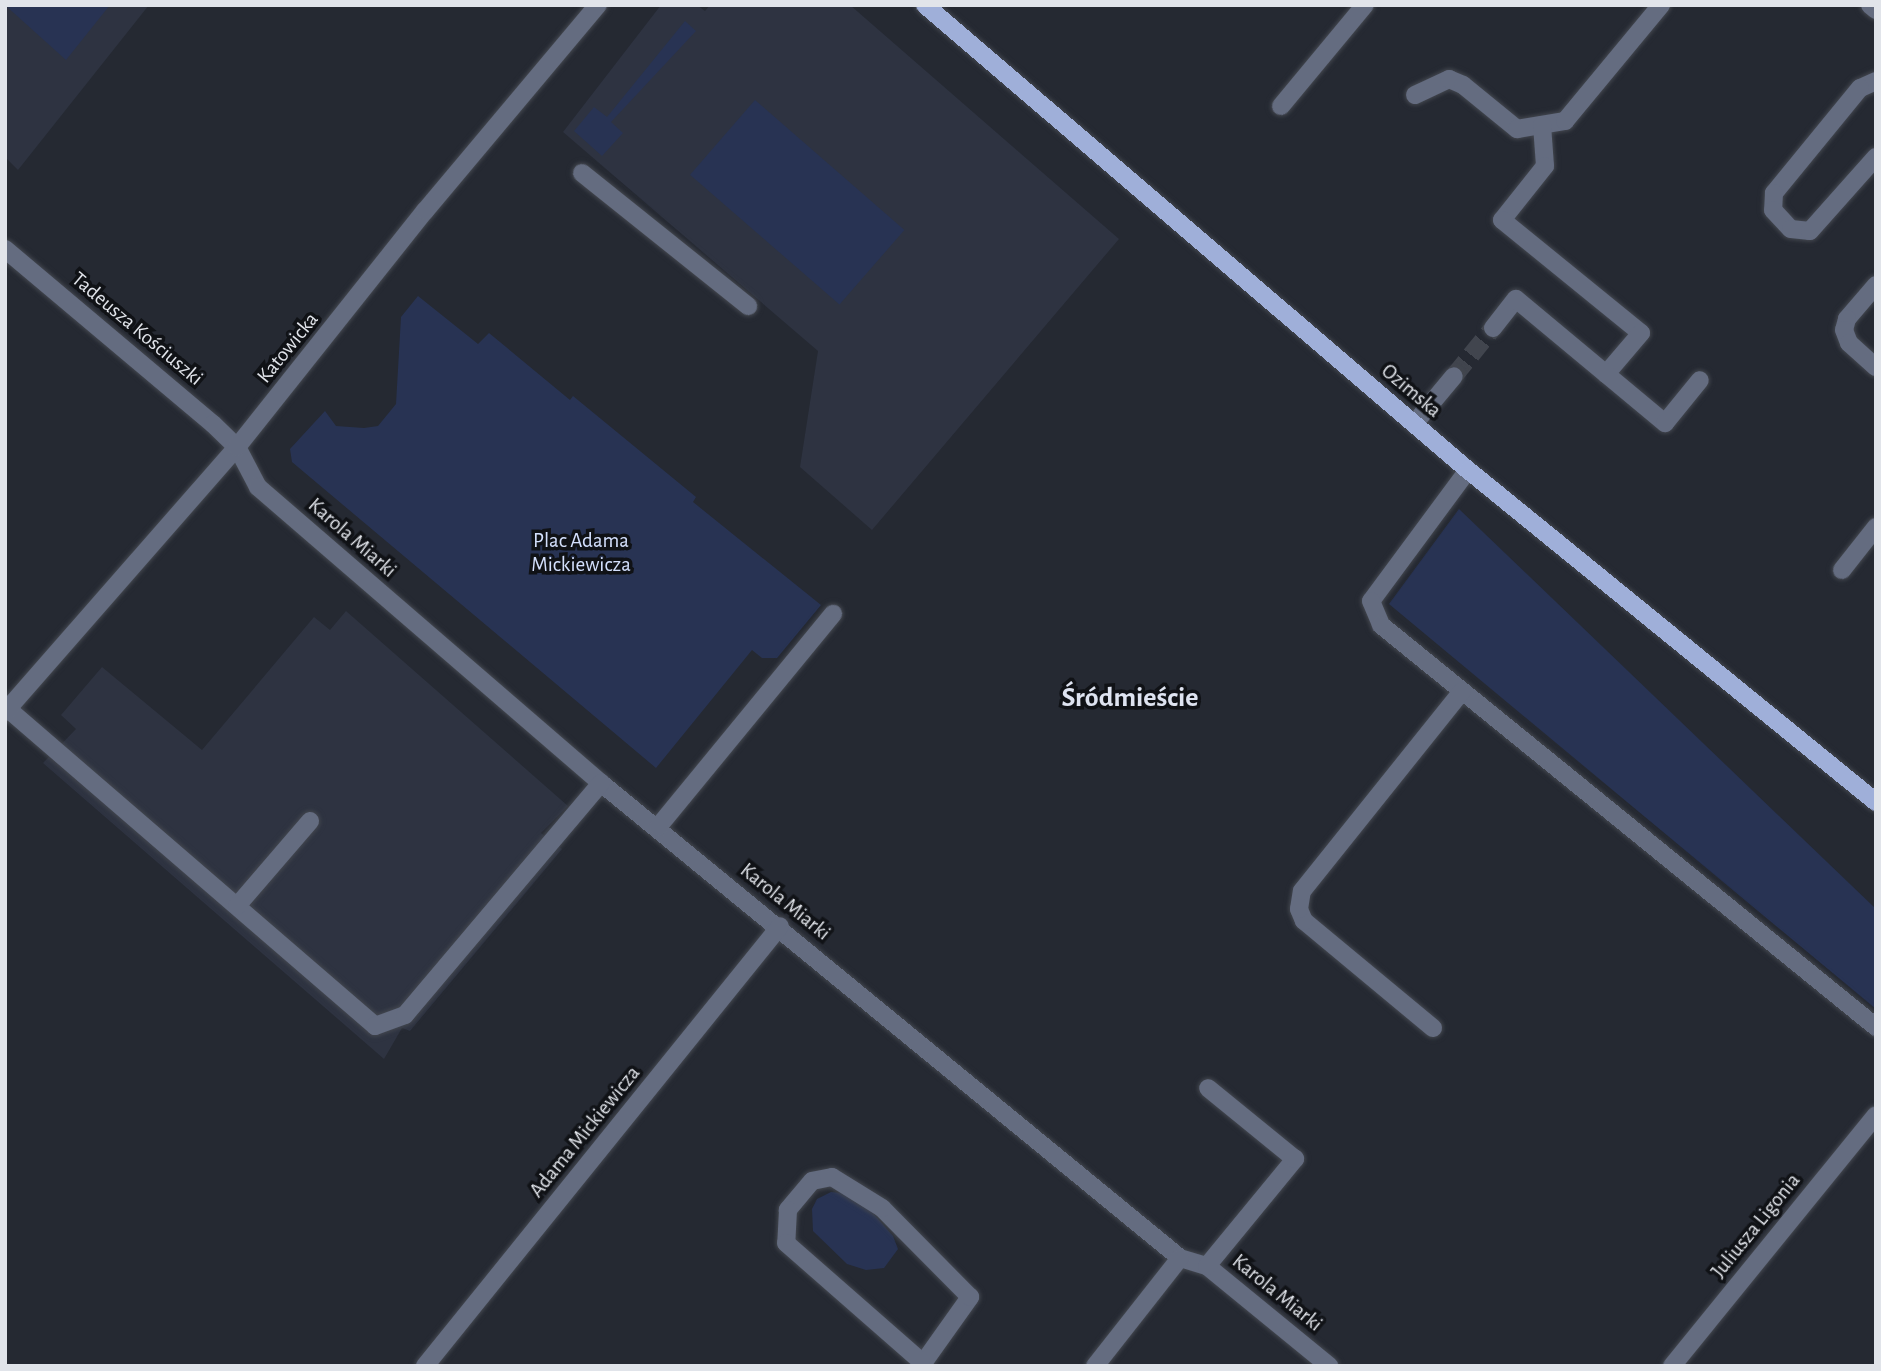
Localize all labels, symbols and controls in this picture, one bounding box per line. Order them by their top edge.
street label: Tadeusza Kościuszki [66,267,208,391]
street label: Katowicka [252,308,324,388]
street label: Ozimska [1376,359,1446,423]
street label: Karola Miarki [303,493,401,583]
park label: Plac Adama Mickiewicza [531,528,631,578]
district label: Śródmieście [1061,681,1199,715]
street label: Karola Miarki [735,858,835,946]
street label: Adama Mickiewicza [524,1061,646,1203]
street label: Juliusza Ligonia [1706,1169,1806,1283]
street label: Karola Miarki [1227,1249,1327,1337]

